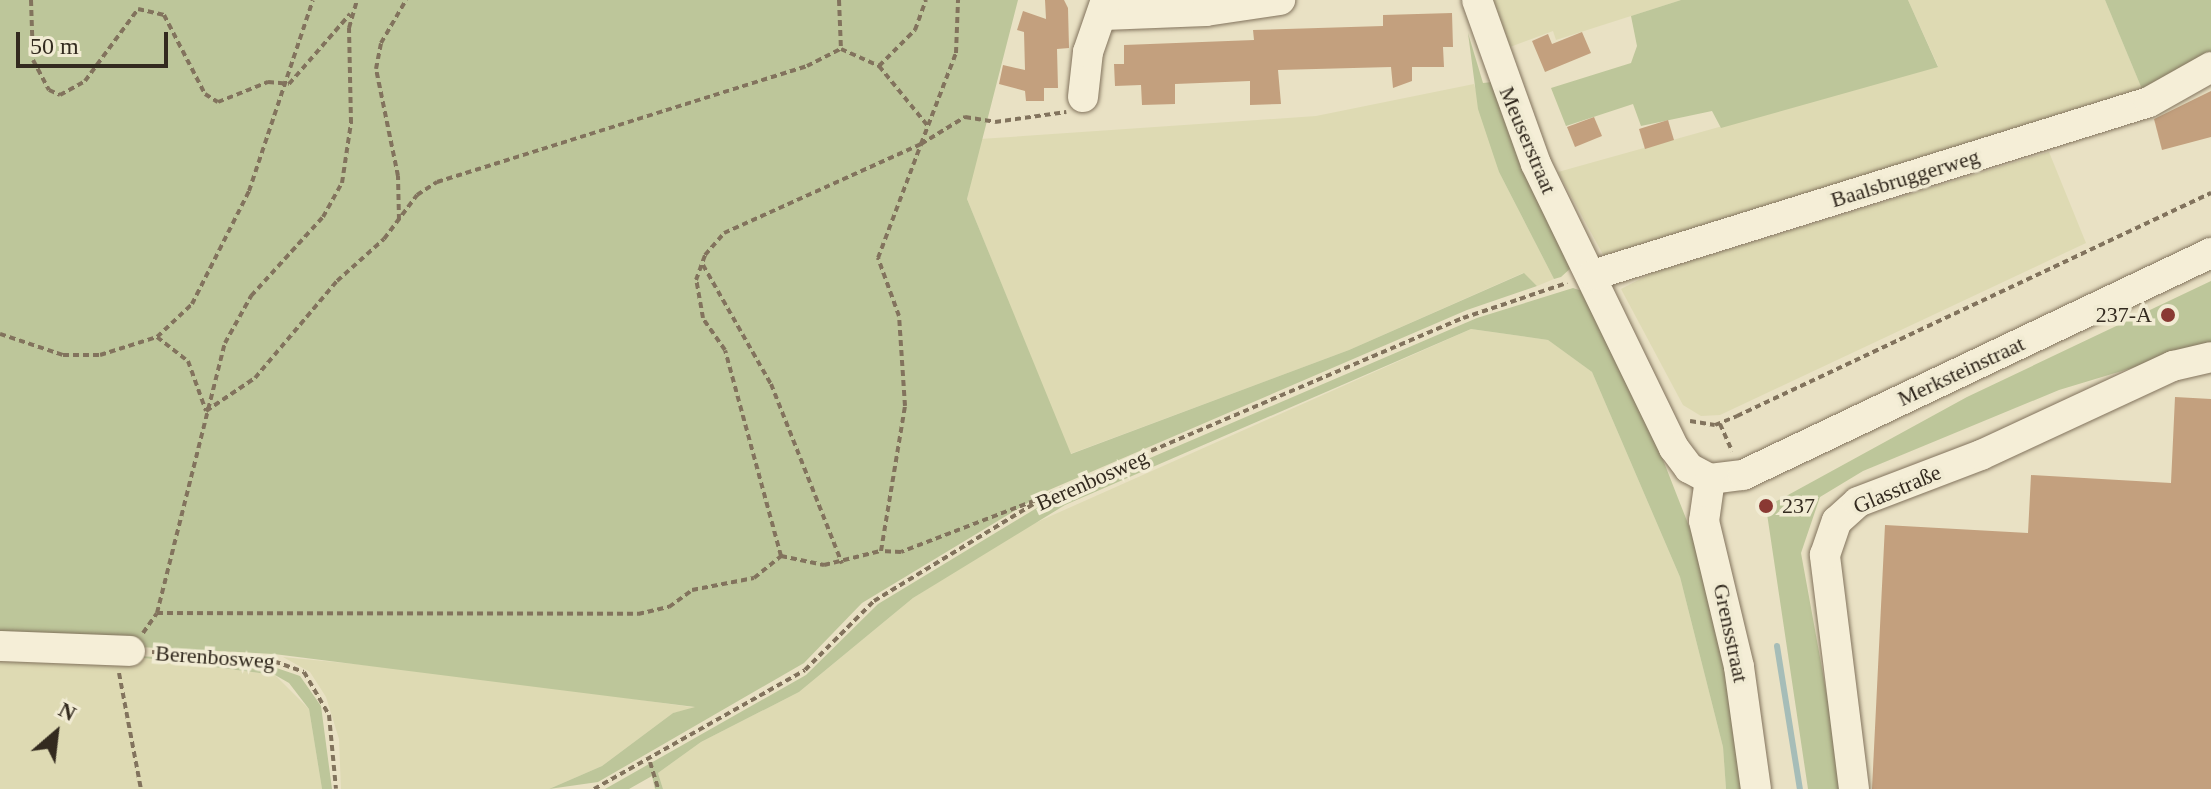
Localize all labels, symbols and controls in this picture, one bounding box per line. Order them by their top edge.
scale bar [20,16,172,66]
text: 50 m [30,33,79,59]
street label: Meuserstraat [1494,83,1562,197]
street label: Baalsbruggerweg [1828,143,1982,213]
place label: 237-A [2096,302,2152,328]
marker: 237-A [2159,306,2177,324]
street label: Merksteinstraat [1893,330,2029,412]
street label: Berenbosweg [1032,444,1152,516]
street label: Glasstraße [1849,459,1945,519]
place label: 237 [1782,493,1815,519]
marker: 237 [1757,497,1775,515]
street label: Grensstraat [1708,581,1754,685]
street label: Berenbosweg [154,640,276,674]
north arrow [16,693,96,773]
text: N [55,697,80,726]

